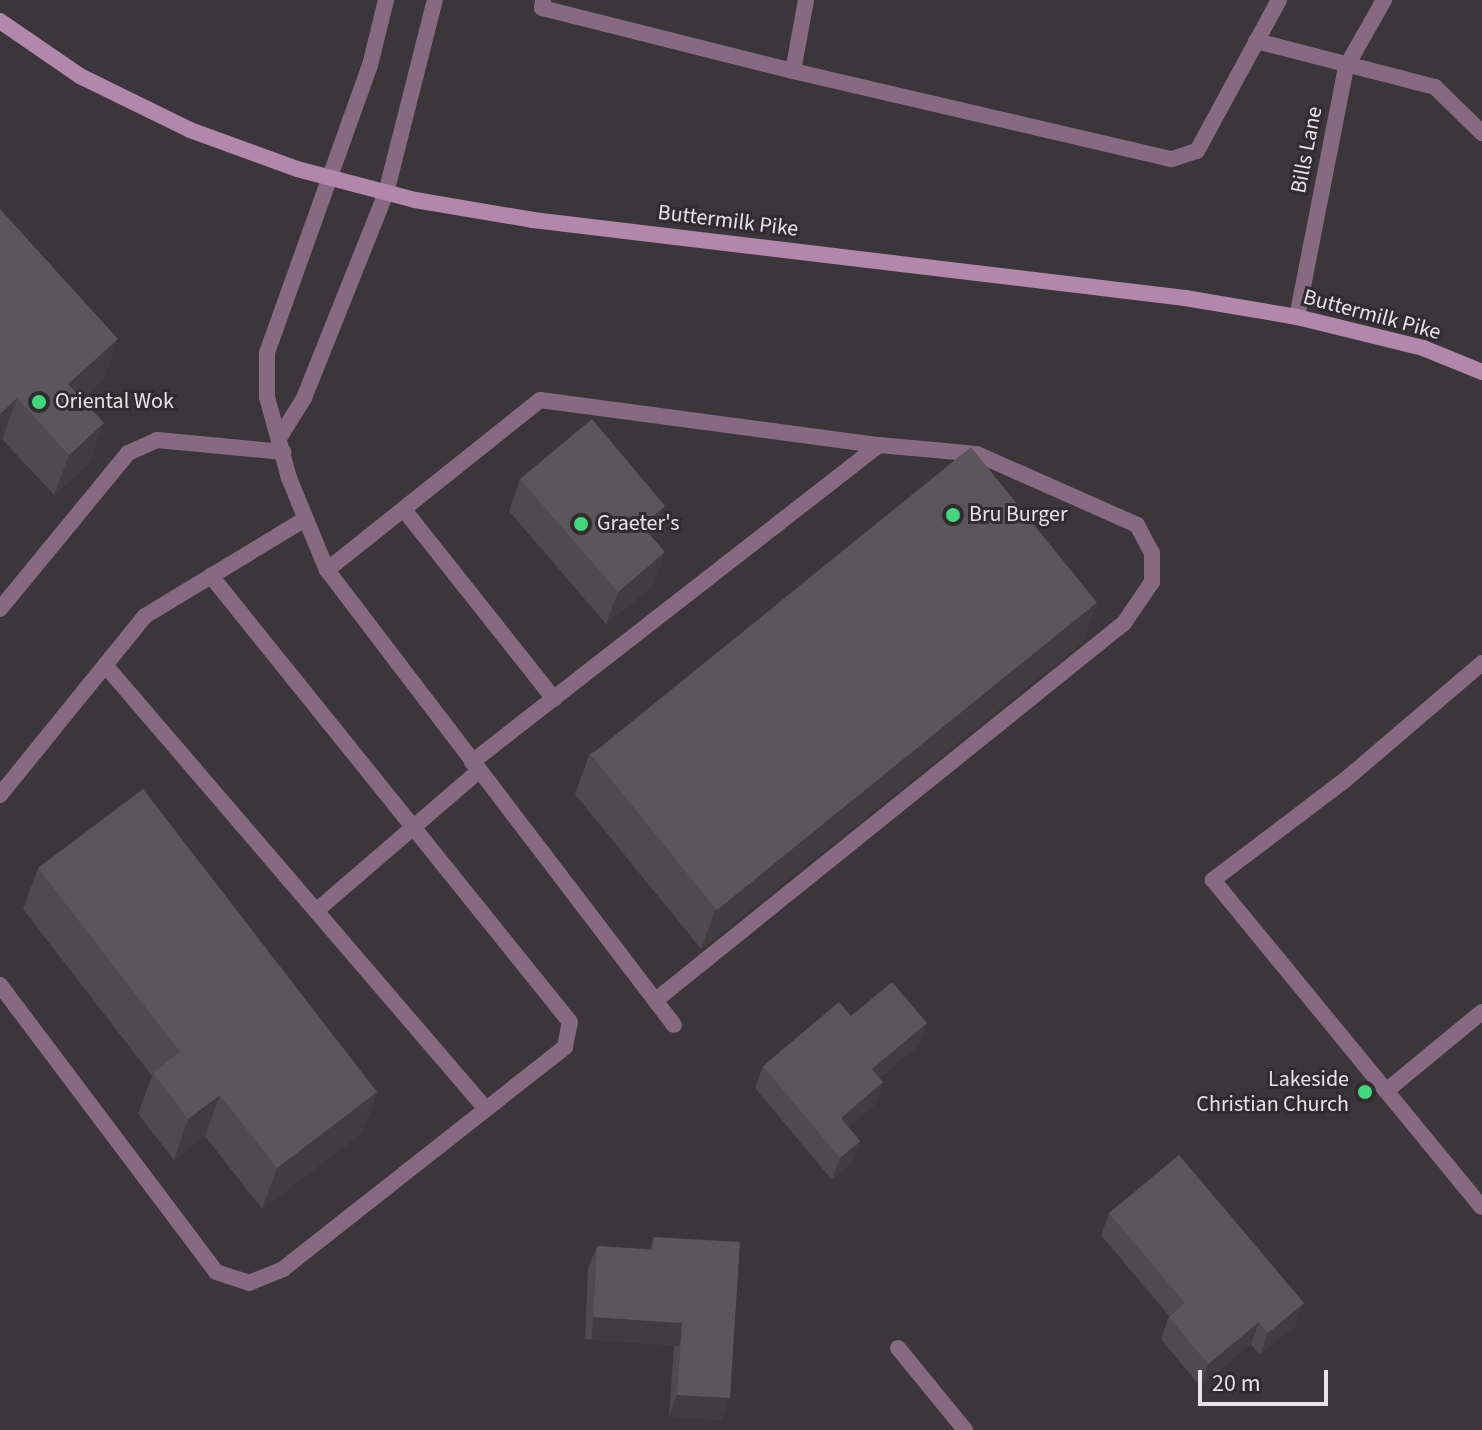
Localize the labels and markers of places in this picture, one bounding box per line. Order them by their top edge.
place label: Oriental Wok [55,389,174,415]
marker: Oriental Wok [30,393,48,411]
place label: Bru Burger [969,502,1068,528]
marker: Bru Burger [944,506,962,524]
place label: Graeter's [597,511,679,537]
marker: Graeter's [572,515,590,533]
place label: Lakeside Christian Church [1196,1066,1349,1118]
marker: Lakeside Christian Church [1356,1083,1374,1101]

